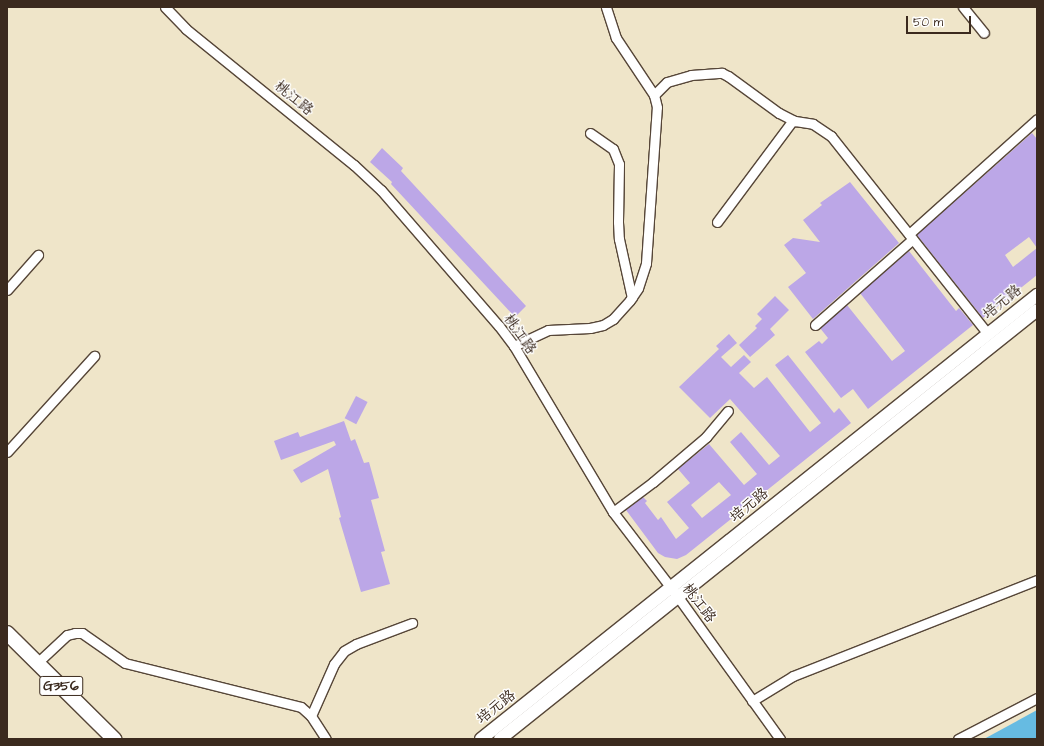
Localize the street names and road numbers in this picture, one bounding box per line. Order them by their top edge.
street label: 桃江路 [271,77,317,119]
street label: 培元路 [979,281,1025,323]
street label: 桃江路 [500,310,540,358]
street label: 培元路 [726,484,772,526]
street label: 桃江路 [678,580,720,626]
road number: G356 [39,674,83,698]
street label: 培元路 [473,686,519,728]

